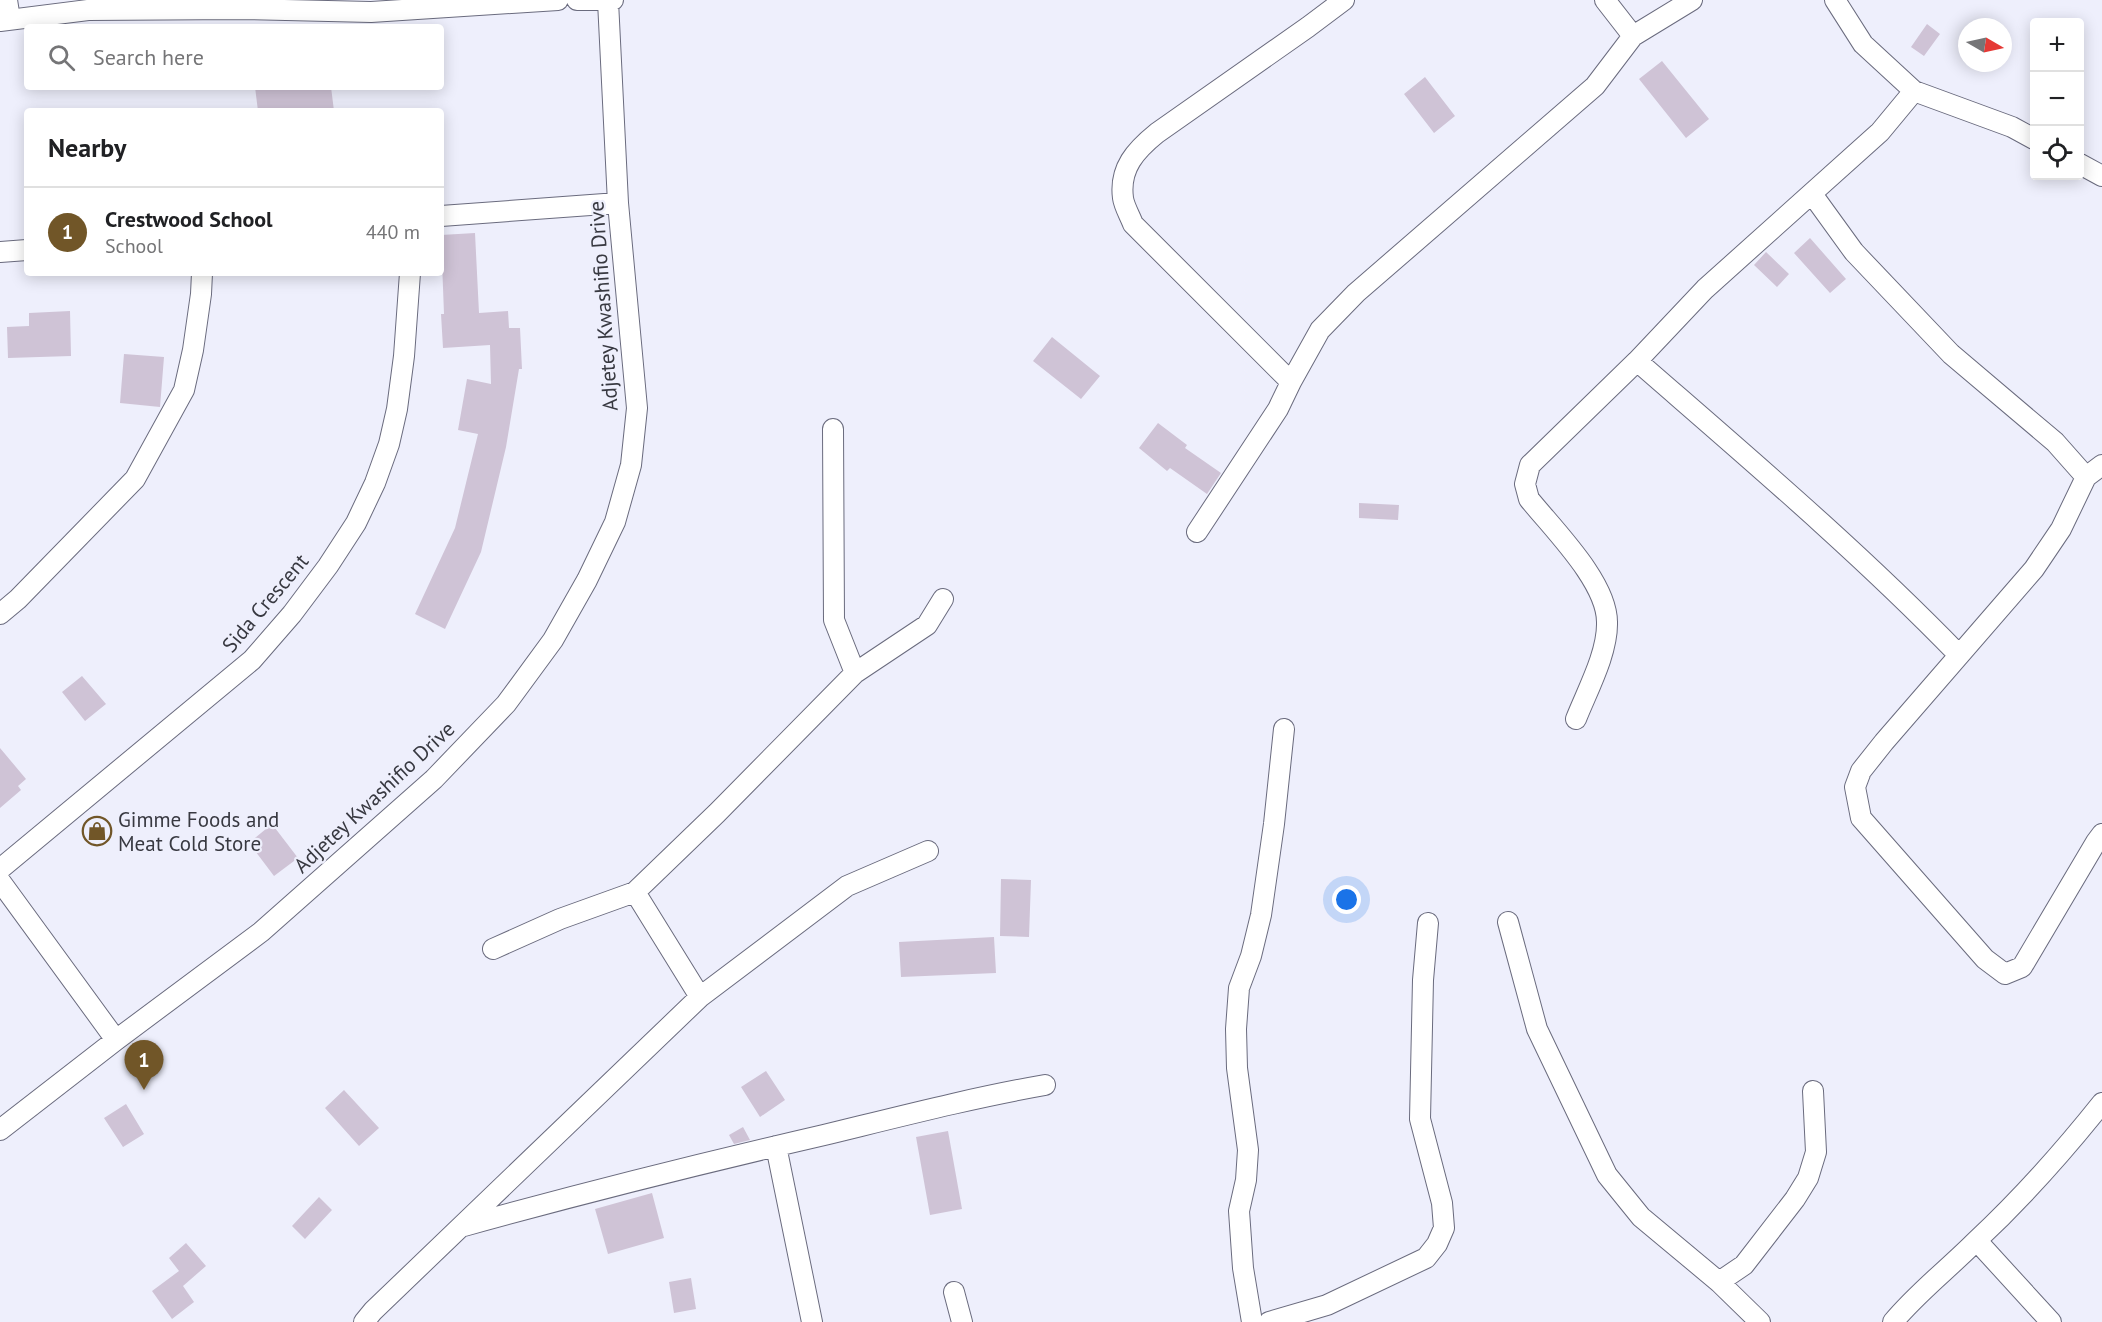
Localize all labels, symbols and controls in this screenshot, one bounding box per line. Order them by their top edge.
north arrow [1958,18,2012,72]
map controls [2030,18,2084,180]
button: + [2030,18,2084,72]
search box [24,24,444,90]
icon: search [45,41,78,74]
text: Search here [93,43,204,71]
button: − [2030,72,2084,126]
button: locate [2030,126,2084,180]
text: Nearby [48,131,126,164]
street label: Adjetey Kwashifio Drive [582,200,624,412]
text: Crestwood School [105,205,273,233]
text: 1 [62,219,73,245]
text: 440 m [366,219,420,245]
text: School [105,233,163,259]
street label: Sida Crescent [216,548,314,658]
street label: Adjetey Kwashifio Drive [288,715,460,879]
place label: Gimme Foods and Meat Cold Store [118,806,279,857]
shop icon: Gimme Foods and Meat Cold Store [81,815,113,847]
your location [1332,885,1361,914]
pin: 1 [124,1040,164,1090]

